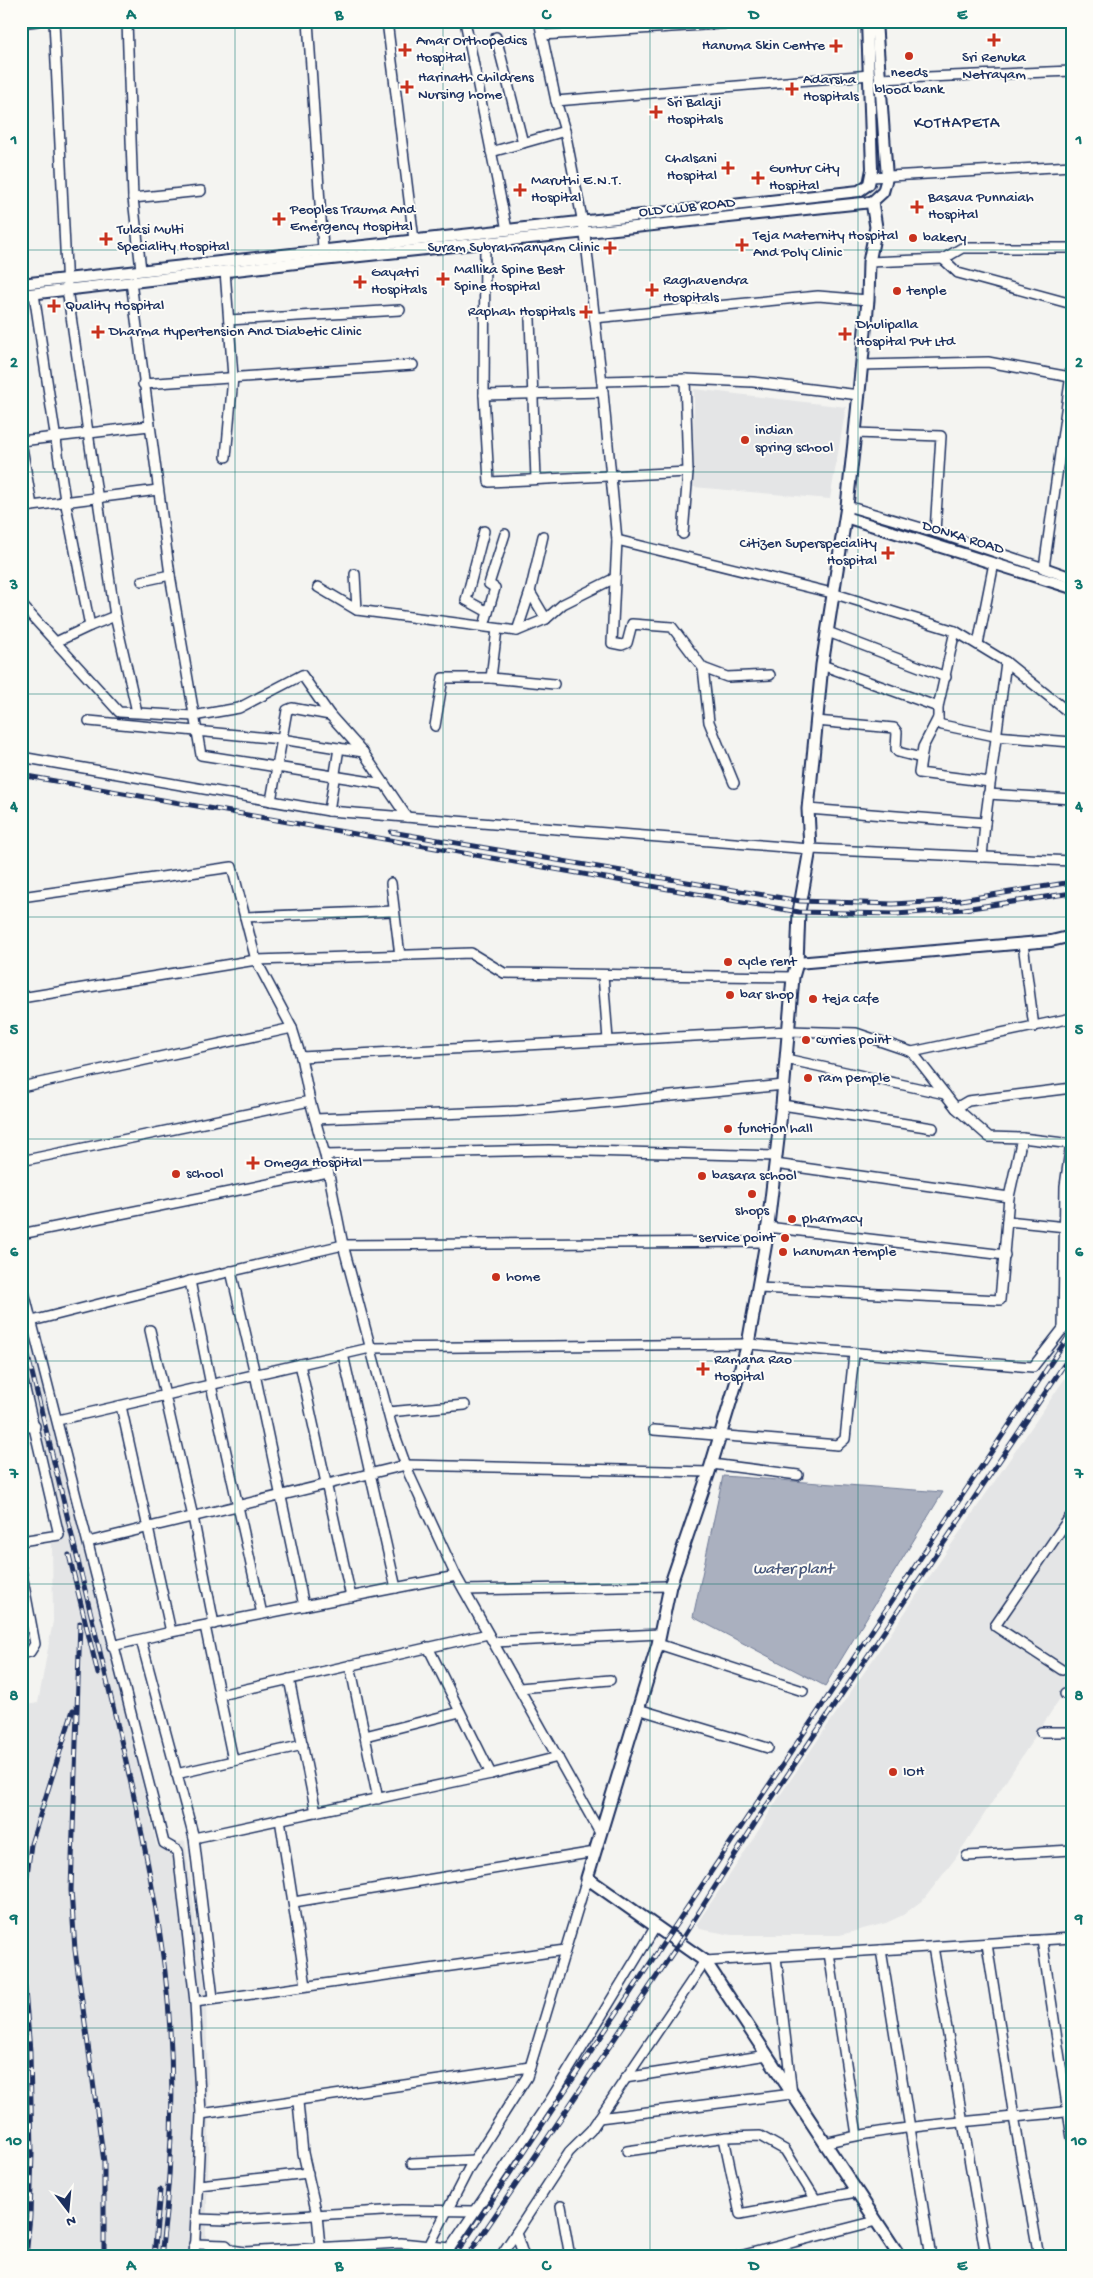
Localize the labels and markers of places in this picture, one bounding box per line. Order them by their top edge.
place label: Amar Orthopedics Hospital [416,32,527,67]
marker: Sri Renuka Netrayam [987,33,1001,47]
place label: Hanuma Skin Centre [702,37,825,55]
marker: Hanuma Skin Centre [829,39,843,53]
marker: Amar Orthopedics Hospital [398,43,412,57]
place label: Sri Renuka Netrayam [962,49,1027,84]
marker: needs blood bank [903,50,915,62]
place label: needs blood bank [874,64,945,99]
place label: Harinath Childrens Nursing home [418,69,534,104]
place label: Adarsha Hospitals [803,71,859,106]
marker: Harinath Childrens Nursing home [400,80,414,94]
marker: Adarsha Hospitals [785,82,799,96]
place label: Sri Balaji Hospitals [667,94,723,129]
marker: Sri Balaji Hospitals [649,105,663,119]
place label: Chalsani Hospital [665,150,717,185]
place label: Guntur City Hospital [769,160,840,195]
marker: Chalsani Hospital [721,161,735,175]
marker: Guntur City Hospital [751,171,765,185]
place label: Maruthi E.N.T. Hospital [531,172,622,207]
marker: Maruthi E.N.T. Hospital [513,183,527,197]
place label: Basava Punnaiah Hospital [927,189,1034,224]
marker: Basava Punnaiah Hospital [910,200,924,214]
place label: Peoples Trauma And Emergency Hospital [289,201,416,236]
marker: Peoples Trauma And Emergency Hospital [272,212,286,226]
place label: Tulasi Multi Speciality Hospital [116,221,230,256]
place label: Teja Maternity Hospital And Poly Clinic [752,227,898,262]
place label: bakery [923,229,967,247]
marker: Tulasi Multi Speciality Hospital [99,232,113,246]
marker: bakery [907,232,919,244]
marker: Teja Maternity Hospital And Poly Clinic [735,238,749,252]
place label: Suram Subrahmanyam Clinic [427,239,600,257]
marker: Suram Subrahmanyam Clinic [603,241,617,255]
place label: Mallika Spine Best Spine Hospital [454,261,566,296]
place label: Gayatri Hospitals [371,264,427,299]
marker: Mallika Spine Best Spine Hospital [436,272,450,286]
place label: Raghavendra Hospitals [663,272,749,307]
marker: Gayatri Hospitals [353,275,367,289]
place label: tenple [906,282,947,300]
marker: Raghavendra Hospitals [645,283,659,297]
marker: tenple [891,285,903,297]
place label: Quality Hospital [65,297,164,315]
marker: Quality Hospital [47,299,61,313]
place label: Raphah Hospitals [468,303,575,321]
marker: Raphah Hospitals [579,305,593,319]
place label: Dhulipalla Hospital Pvt Ltd [855,316,956,351]
place label: Dharma Hypertension And Diabetic Clinic [108,323,362,341]
marker: Dharma Hypertension And Diabetic Clinic [91,325,105,339]
marker: Dhulipalla Hospital Pvt Ltd [838,327,852,341]
place label: indian spring school [755,422,833,457]
marker: indian spring school [739,434,751,446]
place label: Citizen Superspeciality Hospital [739,535,878,570]
marker: Citizen Superspeciality Hospital [881,546,895,560]
place label: cycle rent [738,953,798,971]
marker: cycle rent [722,956,734,968]
place label: bar shop [740,986,794,1004]
marker: bar shop [724,989,736,1001]
place label: teja cafe [822,990,879,1008]
marker: teja cafe [807,993,819,1005]
place label: curries point [816,1031,892,1049]
marker: curries point [800,1034,812,1046]
place label: ram pemple [818,1069,890,1087]
marker: ram pemple [802,1072,814,1084]
place label: function hall [737,1120,813,1138]
marker: function hall [722,1123,734,1135]
place label: Omega Hospital [264,1154,362,1172]
marker: Omega Hospital [246,1156,260,1170]
place label: school [186,1165,224,1183]
place label: basara school [712,1167,797,1185]
marker: school [170,1168,182,1180]
marker: basara school [696,1170,708,1182]
marker: shops [746,1188,758,1200]
place label: shops [735,1202,770,1220]
place label: pharmacy [801,1210,863,1228]
marker: pharmacy [786,1213,798,1225]
place label: service point [698,1229,777,1247]
marker: service point [779,1232,791,1244]
place label: hanuman temple [793,1243,896,1261]
marker: hanuman temple [777,1246,789,1258]
place label: home [506,1268,540,1286]
marker: home [490,1271,502,1283]
place label: Ramana Rao Hospital [714,1351,792,1386]
marker: Ramana Rao Hospital [696,1362,710,1376]
place label: IOH [903,1763,925,1781]
marker: IOH [887,1766,899,1778]

